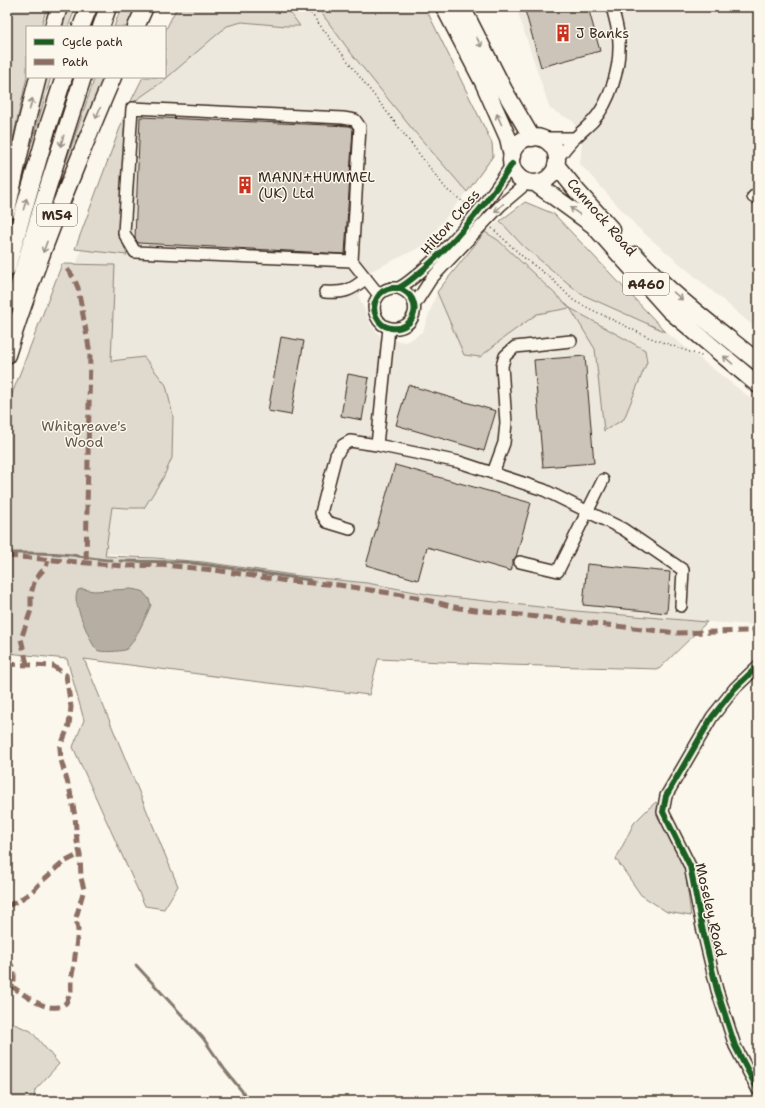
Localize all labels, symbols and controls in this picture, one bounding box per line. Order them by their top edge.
building icon: J Banks [553,23,573,43]
place label: J Banks [576,24,629,42]
legend [26,26,166,78]
text: Cycle path [62,34,123,50]
one-way arrow [476,36,483,48]
text: Path [62,54,88,70]
one-way arrow [28,98,36,111]
one-way arrow [93,106,101,118]
one-way arrow [495,114,503,126]
one-way arrow [58,134,65,147]
place label: MANN+HUMMEL (UK) Ltd [258,168,375,202]
street label: Cannock Road [563,174,641,260]
building icon: MANN+HUMMEL (UK) Ltd [235,175,255,195]
street label: Hilton Cross [417,185,484,259]
one-way arrow [22,197,29,210]
one-way arrow [494,203,504,213]
road number: M54 [37,204,77,226]
one-way arrow [570,207,581,215]
one-way arrow [40,240,48,252]
road number: A460 [623,273,669,295]
one-way arrow [673,291,683,300]
one-way arrow [723,355,733,364]
park label: Whitgreave's Wood [41,417,127,451]
street label: Moseley Road [691,861,731,959]

